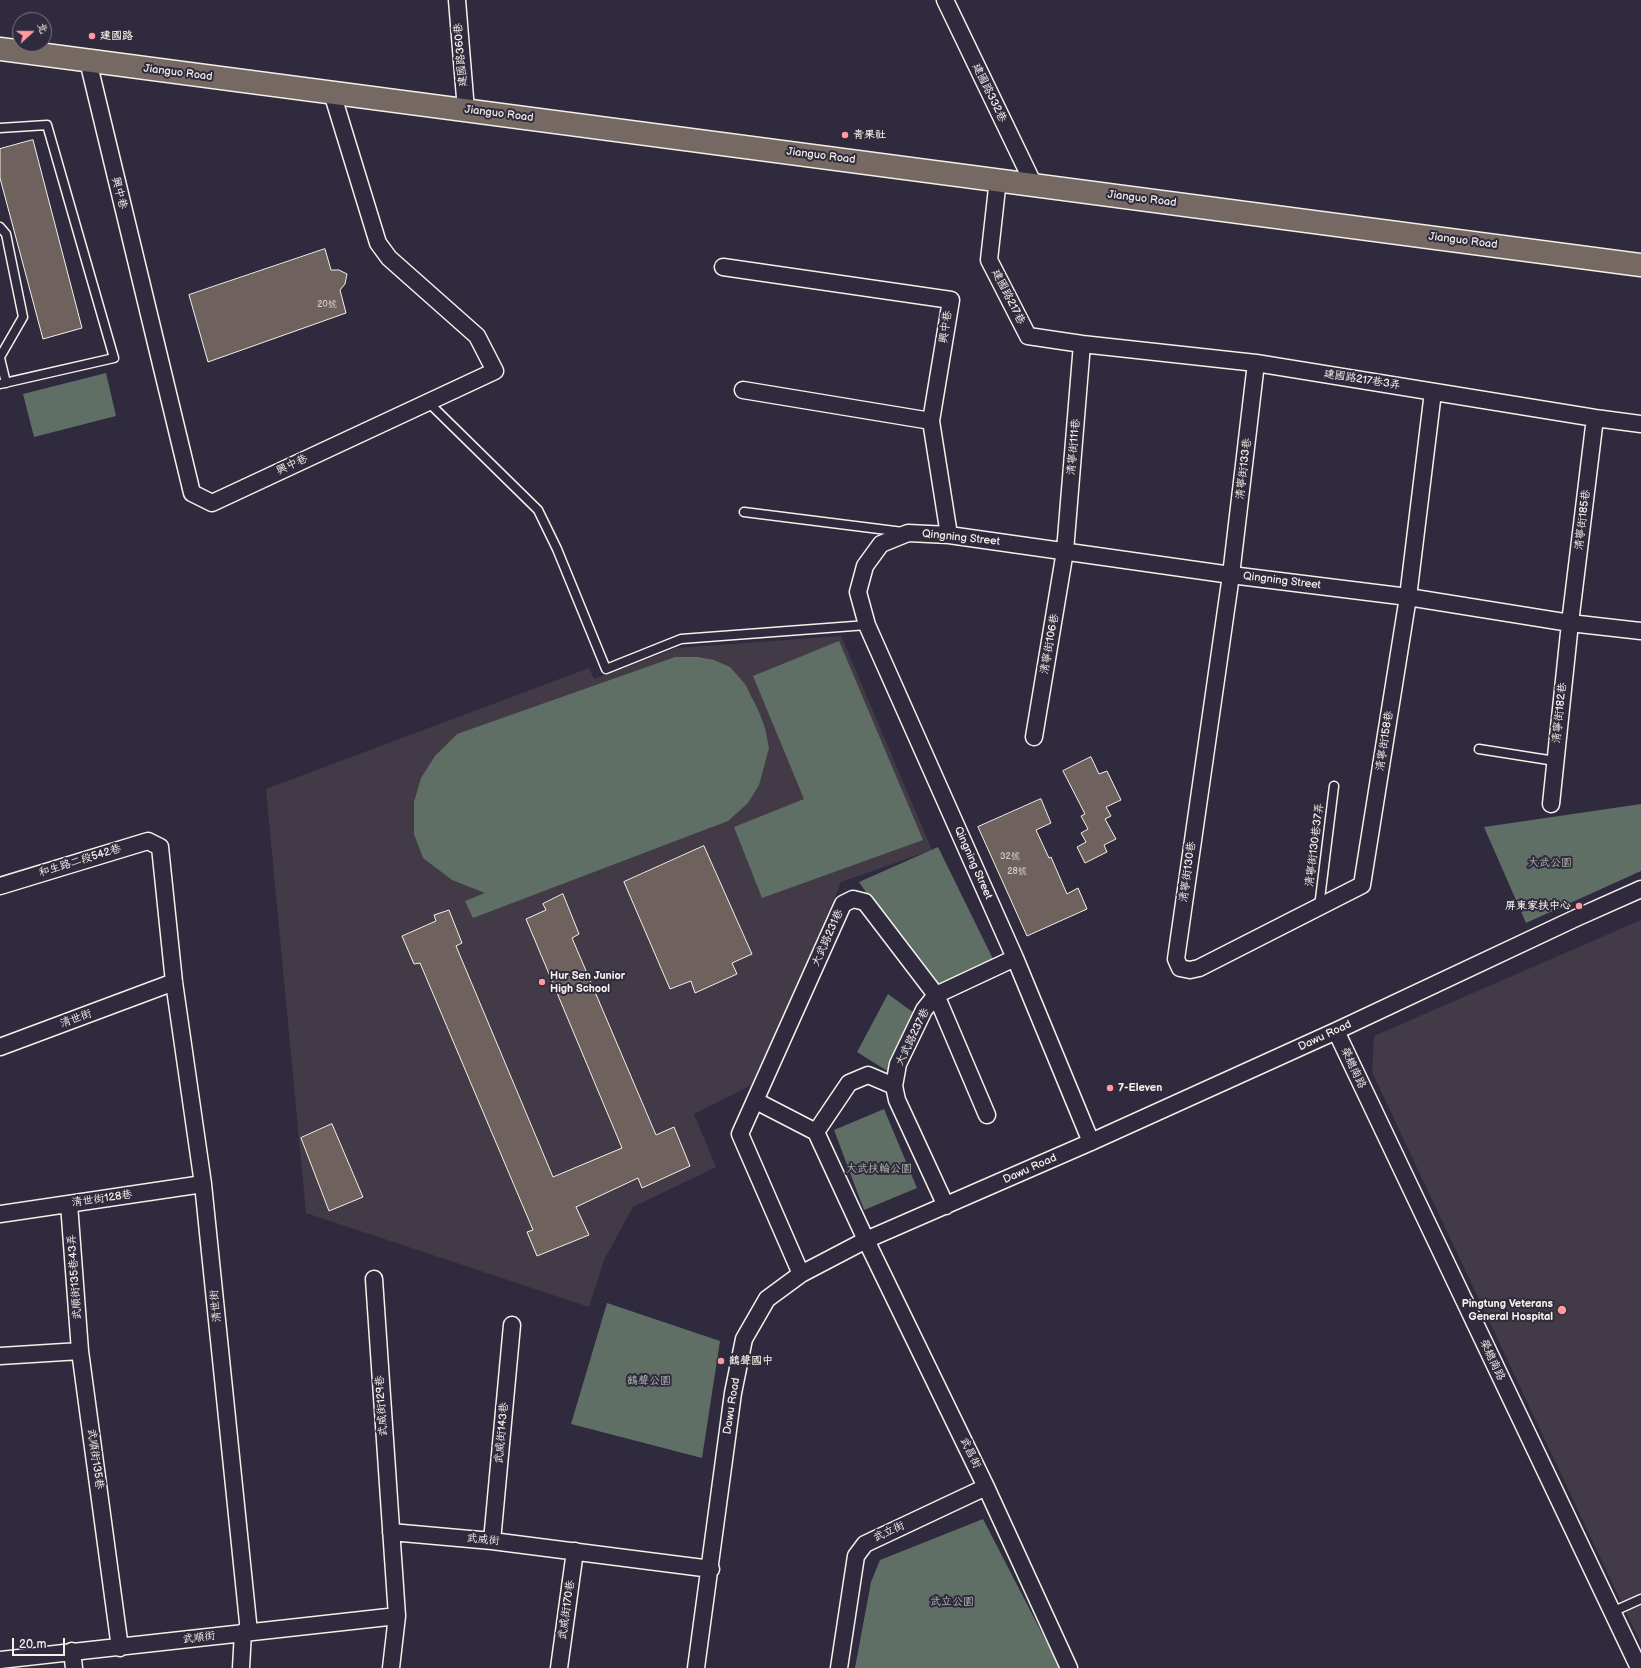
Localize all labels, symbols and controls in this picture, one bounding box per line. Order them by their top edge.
north arrow [12,12,52,52]
text: 北 [35,20,51,35]
street label: 建國路360巷 [452,23,470,87]
place label: 建國路 [100,29,133,43]
marker: 建國路 [87,31,97,41]
street label: 建國路332巷 [969,61,1009,125]
street label: Jianguo Road [143,62,213,84]
street label: Jianguo Road [464,103,534,125]
place label: 青果社 [853,128,886,142]
marker: 青果社 [840,130,850,140]
street label: Jianguo Road [786,145,856,167]
street label: 興中巷 [109,175,129,211]
street label: Jianguo Road [1107,188,1177,210]
street label: Jianguo Road [1428,230,1498,252]
street label: 建國路217巷 [989,267,1027,327]
house number: 20號 [317,300,337,310]
street label: 興中巷 [937,310,955,344]
street label: 建國路217巷3弄 [1323,367,1401,393]
street label: 清寧街111巷 [1065,418,1083,476]
street label: 清寧街133巷 [1234,438,1254,500]
street label: 興中巷 [274,452,310,478]
street label: 清寧街185巷 [1573,489,1593,551]
street label: Qingning Street [921,527,1001,549]
street label: Qingning Street [1242,570,1322,592]
street label: 清寧街106巷 [1038,613,1062,675]
street label: 清寧街182巷 [1550,682,1570,744]
street label: 清寧街158巷 [1374,710,1396,772]
street label: 清寧街130巷37弄 [1303,802,1327,888]
street label: Qingning Street [951,825,995,901]
street label: 清寧街130巷 [1177,841,1199,903]
street label: 和生路二段542巷 [37,842,123,880]
house number: 32號 [1000,852,1020,862]
park label: 大武公園 [1528,856,1572,870]
house number: 28號 [1007,867,1027,877]
place label: 屏東家扶中心 [1505,899,1571,913]
marker: 屏東家扶中心 [1574,901,1584,911]
street label: 大武路231巷 [810,907,846,969]
place label: Hur Sen Junior High School [550,969,625,995]
marker: Hur Sen Junior High School [537,977,547,987]
street label: 大武路237巷 [893,1006,933,1068]
street label: 清世街 [58,1007,94,1031]
street label: Dawu Road [1296,1018,1354,1054]
street label: 榮總南路 [1338,1045,1368,1091]
place label: 7-Eleven [1118,1081,1162,1095]
marker: 7-Eleven [1105,1083,1115,1093]
street label: Dawu Road [1001,1151,1059,1187]
park label: 大武扶輪公園 [846,1162,912,1176]
street label: 清世街128巷 [71,1188,133,1210]
street label: 武順街135巷43弄 [65,1234,85,1320]
street label: 清世街 [208,1289,224,1323]
place label: Pingtung Veterans General Hospital [1462,1297,1553,1323]
marker: Pingtung Veterans General Hospital [1556,1304,1568,1316]
street label: 榮總南路 [1477,1337,1507,1383]
place label: 鶴聲國中 [729,1354,773,1368]
marker: 鶴聲國中 [716,1356,726,1366]
park label: 鶴聲公園 [627,1374,671,1388]
street label: 武威街129巷 [373,1375,391,1437]
street label: Dawu Road [721,1377,743,1435]
street label: 武威街143巷 [493,1402,511,1464]
street label: 武順街135巷 [84,1428,106,1490]
street label: 武昌街 [957,1435,983,1471]
street label: 武立街 [871,1519,907,1545]
street label: 武威街 [466,1532,500,1548]
street label: 武威街170巷 [556,1579,578,1641]
park label: 武立公園 [930,1595,974,1609]
street label: 武順街 [182,1629,216,1647]
scale bar [14,1630,67,1656]
text: 20 m [19,1637,46,1652]

